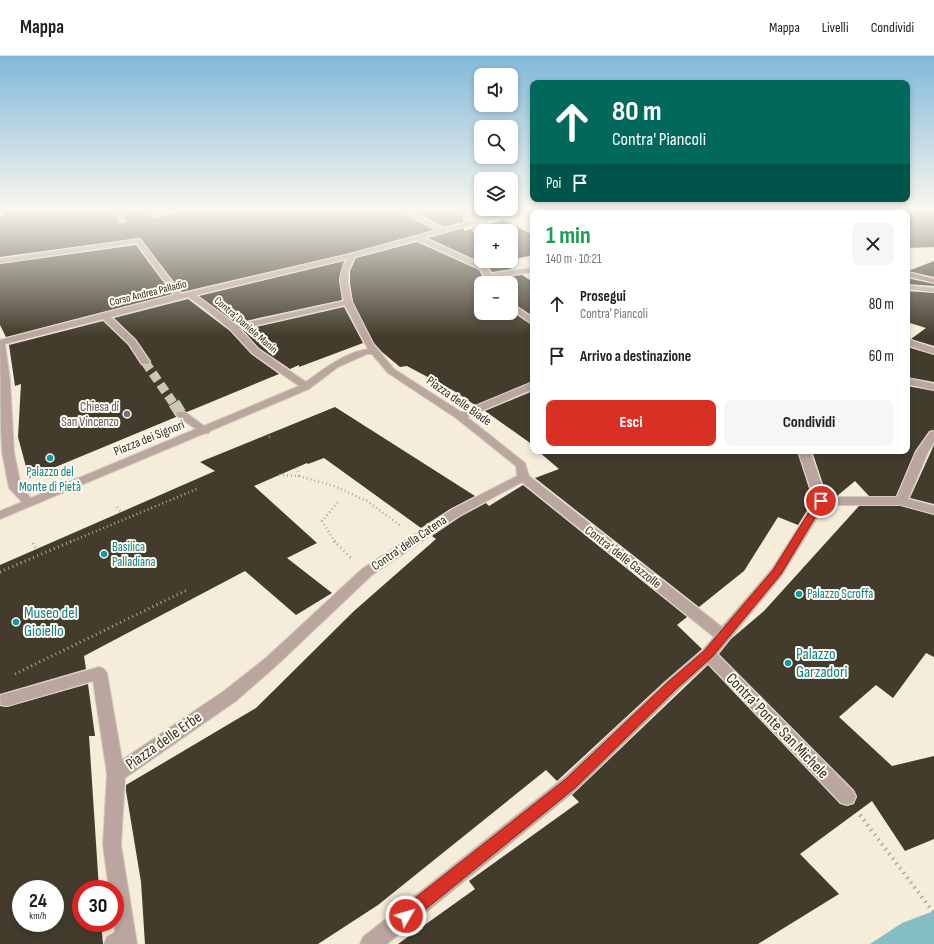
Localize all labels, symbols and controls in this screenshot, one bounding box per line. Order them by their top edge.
text: Mappa [20,16,64,39]
text: Mappa [769,19,800,36]
text: Livelli [822,19,849,36]
text: Condividi [871,19,914,36]
map controls [474,68,518,320]
button: sound [474,68,518,112]
text: 80 m [612,95,661,128]
icon: ahead [546,96,598,148]
button: search [474,120,518,164]
text: Contra' Piancoli [612,129,706,150]
button: layers [474,172,518,216]
icon: arrive [569,172,591,194]
text: Poi [546,174,561,193]
text: 1 min [546,221,591,250]
button: close [852,223,894,265]
button: + [474,224,518,268]
text: 140 m · 10:21 [546,251,602,267]
button: − [474,276,518,320]
street label: Corso Andrea Palladio [108,277,188,309]
text: Prosegui [580,287,626,306]
icon: ahead [546,293,568,315]
street label: Contra' Daniele Manin [212,294,281,356]
text: 80 m [869,295,894,314]
text: Contra' Piancoli [580,306,648,322]
icon: arrive [546,345,568,367]
text: Arrivo a destinazione [580,347,691,366]
text: 60 m [869,347,894,366]
street label: Piazza delle Biade [423,373,495,429]
place label: Chiesa di San Vincenzo [61,399,119,430]
button: Esci [546,400,716,446]
button: Condividi [724,400,894,446]
marker: Chiesa di San Vincenzo [122,409,132,419]
street label: Piazza dei Signori [111,417,187,459]
marker: Palazzo del Monte di Pietà [45,453,55,463]
place label: Palazzo del Monte di Pietà [19,464,81,495]
pin [804,484,838,518]
icon: arrive [810,490,832,512]
street label: Contra' della Catena [368,512,450,574]
street label: Contra' delle Gazzolle [582,522,664,592]
place label: Basilica Palladiana [112,539,156,570]
marker: Basilica Palladiana [99,549,109,559]
place label: Palazzo Scroffa [807,586,873,602]
marker: Palazzo Scroffa [794,589,804,599]
place label: Museo del Gioiello [24,604,78,641]
marker: Museo del Gioiello [11,617,21,627]
place label: Palazzo Garzadori [796,645,847,682]
marker: Palazzo Garzadori [783,658,793,668]
street label: Contra' Ponte San Michele [722,669,832,783]
street label: Piazza delle Erbe [122,708,206,774]
speed limit sign: 30 [72,880,124,932]
text: 24 [29,889,47,913]
position arrow [385,895,427,937]
text: km/h [29,910,47,922]

